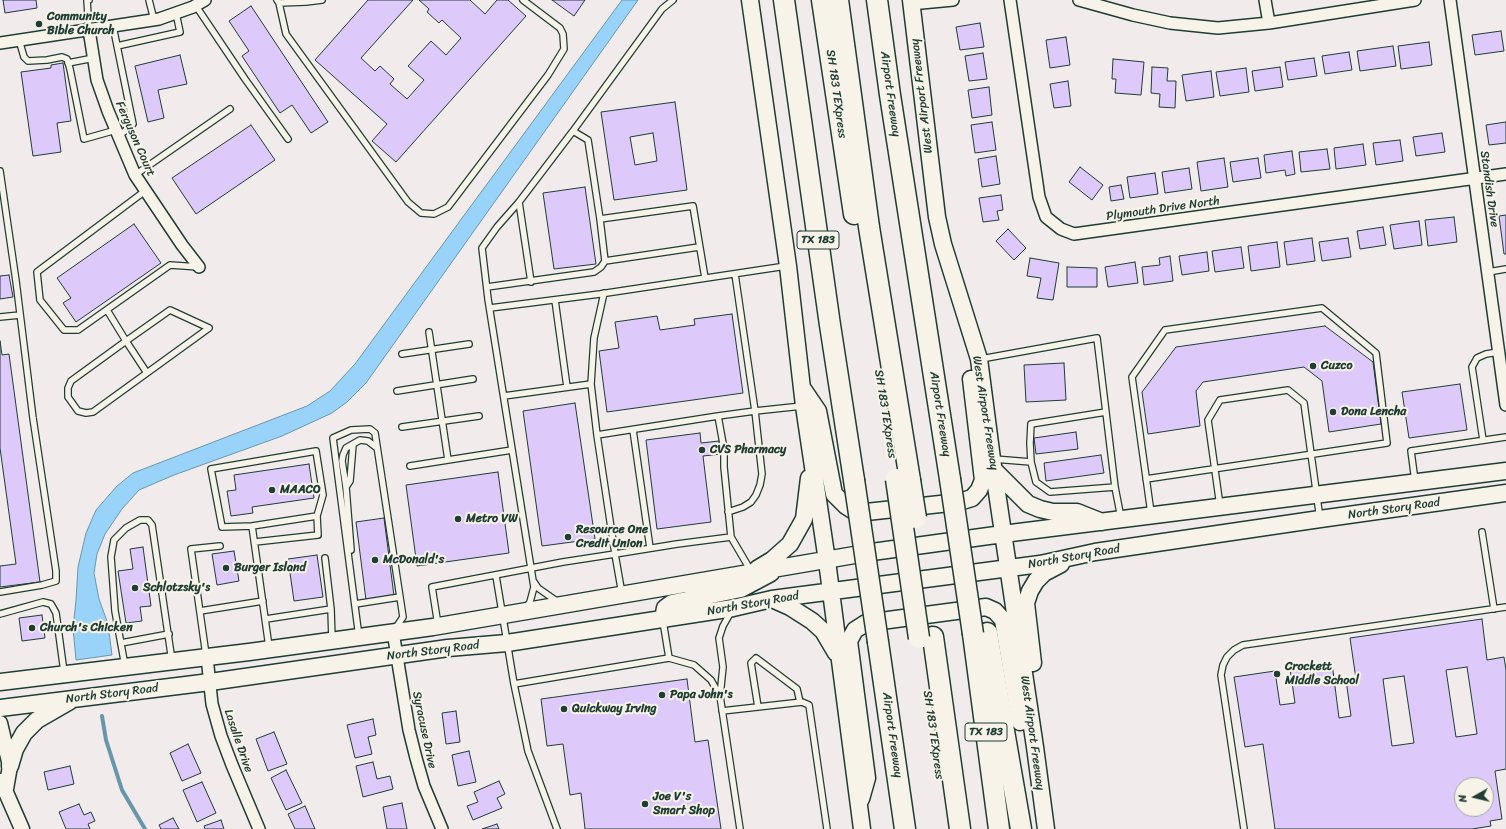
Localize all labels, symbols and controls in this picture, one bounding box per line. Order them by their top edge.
place label: Community Bible Church [47,10,115,38]
marker: Community Bible Church [34,19,44,29]
street label: West Airport Freeway [908,38,936,154]
street label: SH 183 TEXpress [823,49,849,139]
street label: Airport Freeway [877,50,903,138]
street label: Ferguson Court [112,99,158,179]
street label: Standish Drive [1477,150,1501,228]
street label: Plymouth Drive North [1105,194,1221,224]
road number: TX 183 [797,231,839,249]
street label: West Airport Freeway [969,355,1001,471]
place label: Cuzco [1321,359,1353,373]
marker: Cuzco [1308,361,1318,371]
street label: SH 183 TEXpress [871,369,899,459]
street label: Airport Freeway [926,370,954,458]
place label: Dona Lencha [1341,405,1406,419]
marker: Dona Lencha [1328,407,1338,417]
place label: CVS Pharmacy [710,443,786,457]
marker: CVS Pharmacy [697,445,707,455]
place label: MAACO [280,483,321,497]
marker: MAACO [267,485,277,495]
street label: North Story Road [1347,495,1441,523]
place label: Metro VW [466,512,518,526]
marker: Metro VW [453,514,463,524]
place label: Resource One Credit Union [576,523,648,551]
marker: Resource One Credit Union [563,532,573,542]
street label: North Story Road [1027,542,1121,572]
place label: McDonald's [383,553,444,567]
marker: McDonald's [370,555,380,565]
place label: Burger Island [234,561,306,575]
marker: Burger Island [221,563,231,573]
place label: Schlotzsky's [143,581,210,595]
marker: Schlotzsky's [130,583,140,593]
street label: North Story Road [706,589,800,619]
place label: Church's Chicken [40,621,133,635]
marker: Church's Chicken [27,623,37,633]
street label: North Story Road [386,638,480,664]
place label: Crockett Middle School [1285,660,1359,688]
marker: Crockett Middle School [1272,669,1282,679]
street label: West Airport Freeway [1017,675,1047,791]
street label: North Story Road [65,681,159,707]
place label: Papa John's [670,688,733,702]
street label: Syracuse Drive [409,690,439,770]
marker: Papa John's [657,690,667,700]
street label: SH 183 TEXpress [920,690,946,780]
street label: Airport Freeway [879,691,905,779]
place label: Quickway Irving [572,702,657,716]
marker: Quickway Irving [559,704,569,714]
street label: Lasalle Drive [220,707,256,775]
road number: TX 183 [965,723,1007,741]
north arrow [1454,777,1494,817]
place label: Joe V's Smart Shop [653,790,715,818]
text: N [1453,794,1473,804]
marker: Joe V's Smart Shop [640,799,650,809]

